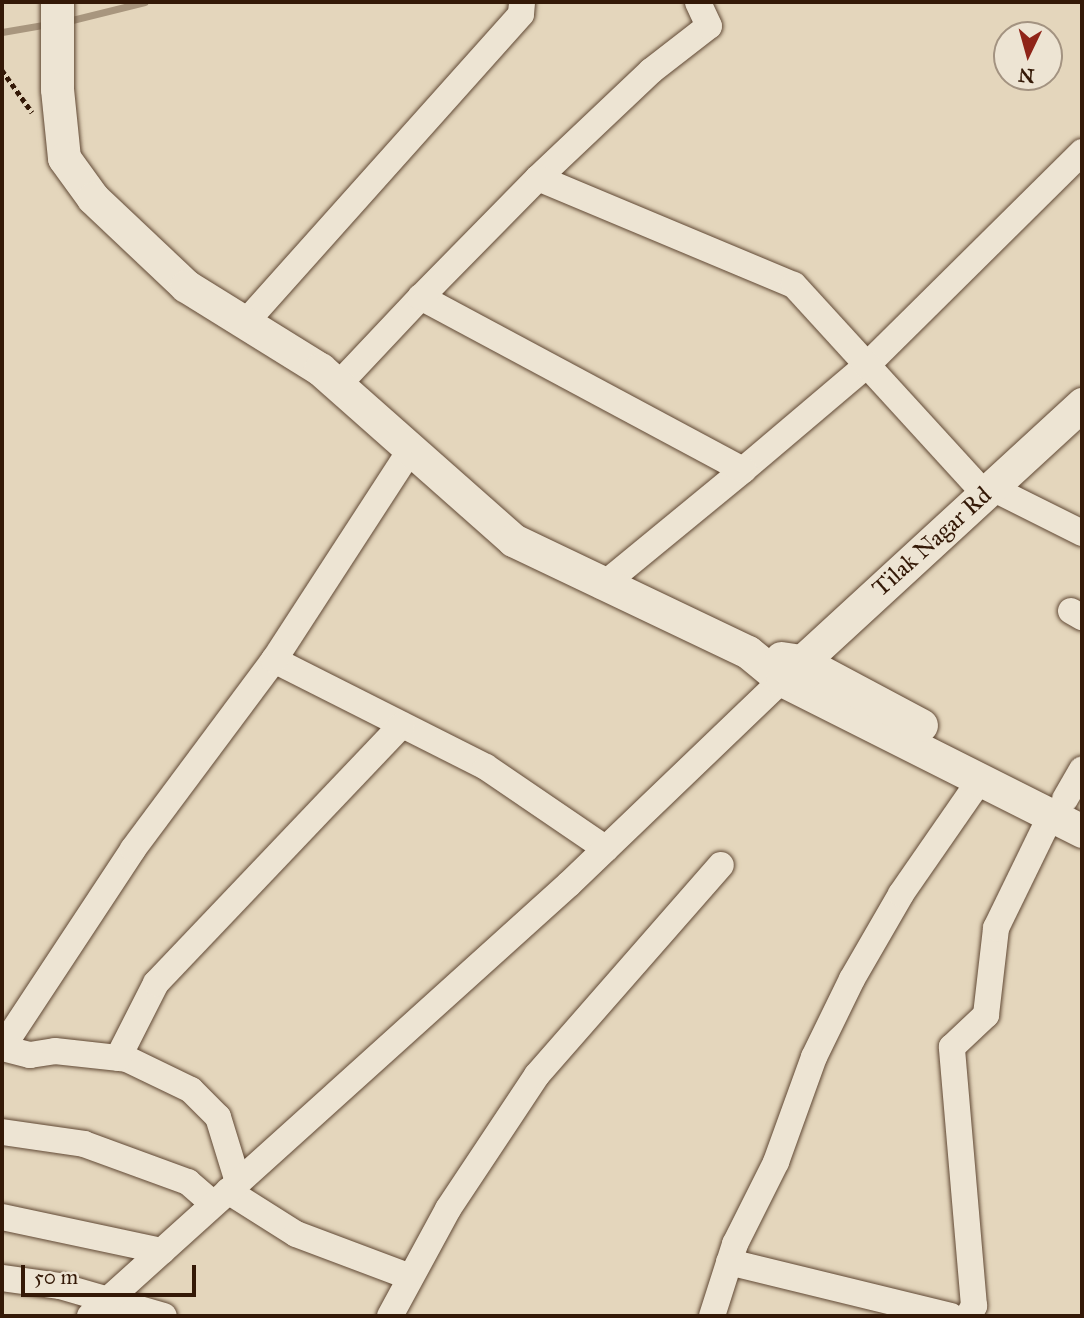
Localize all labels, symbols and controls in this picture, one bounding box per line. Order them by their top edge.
north arrow [993,21,1063,91]
text: N [1017,63,1035,88]
street label: Tilak Nagar Rd [867,481,997,603]
scale bar [24,1252,200,1296]
text: 50 m [34,1264,78,1290]

